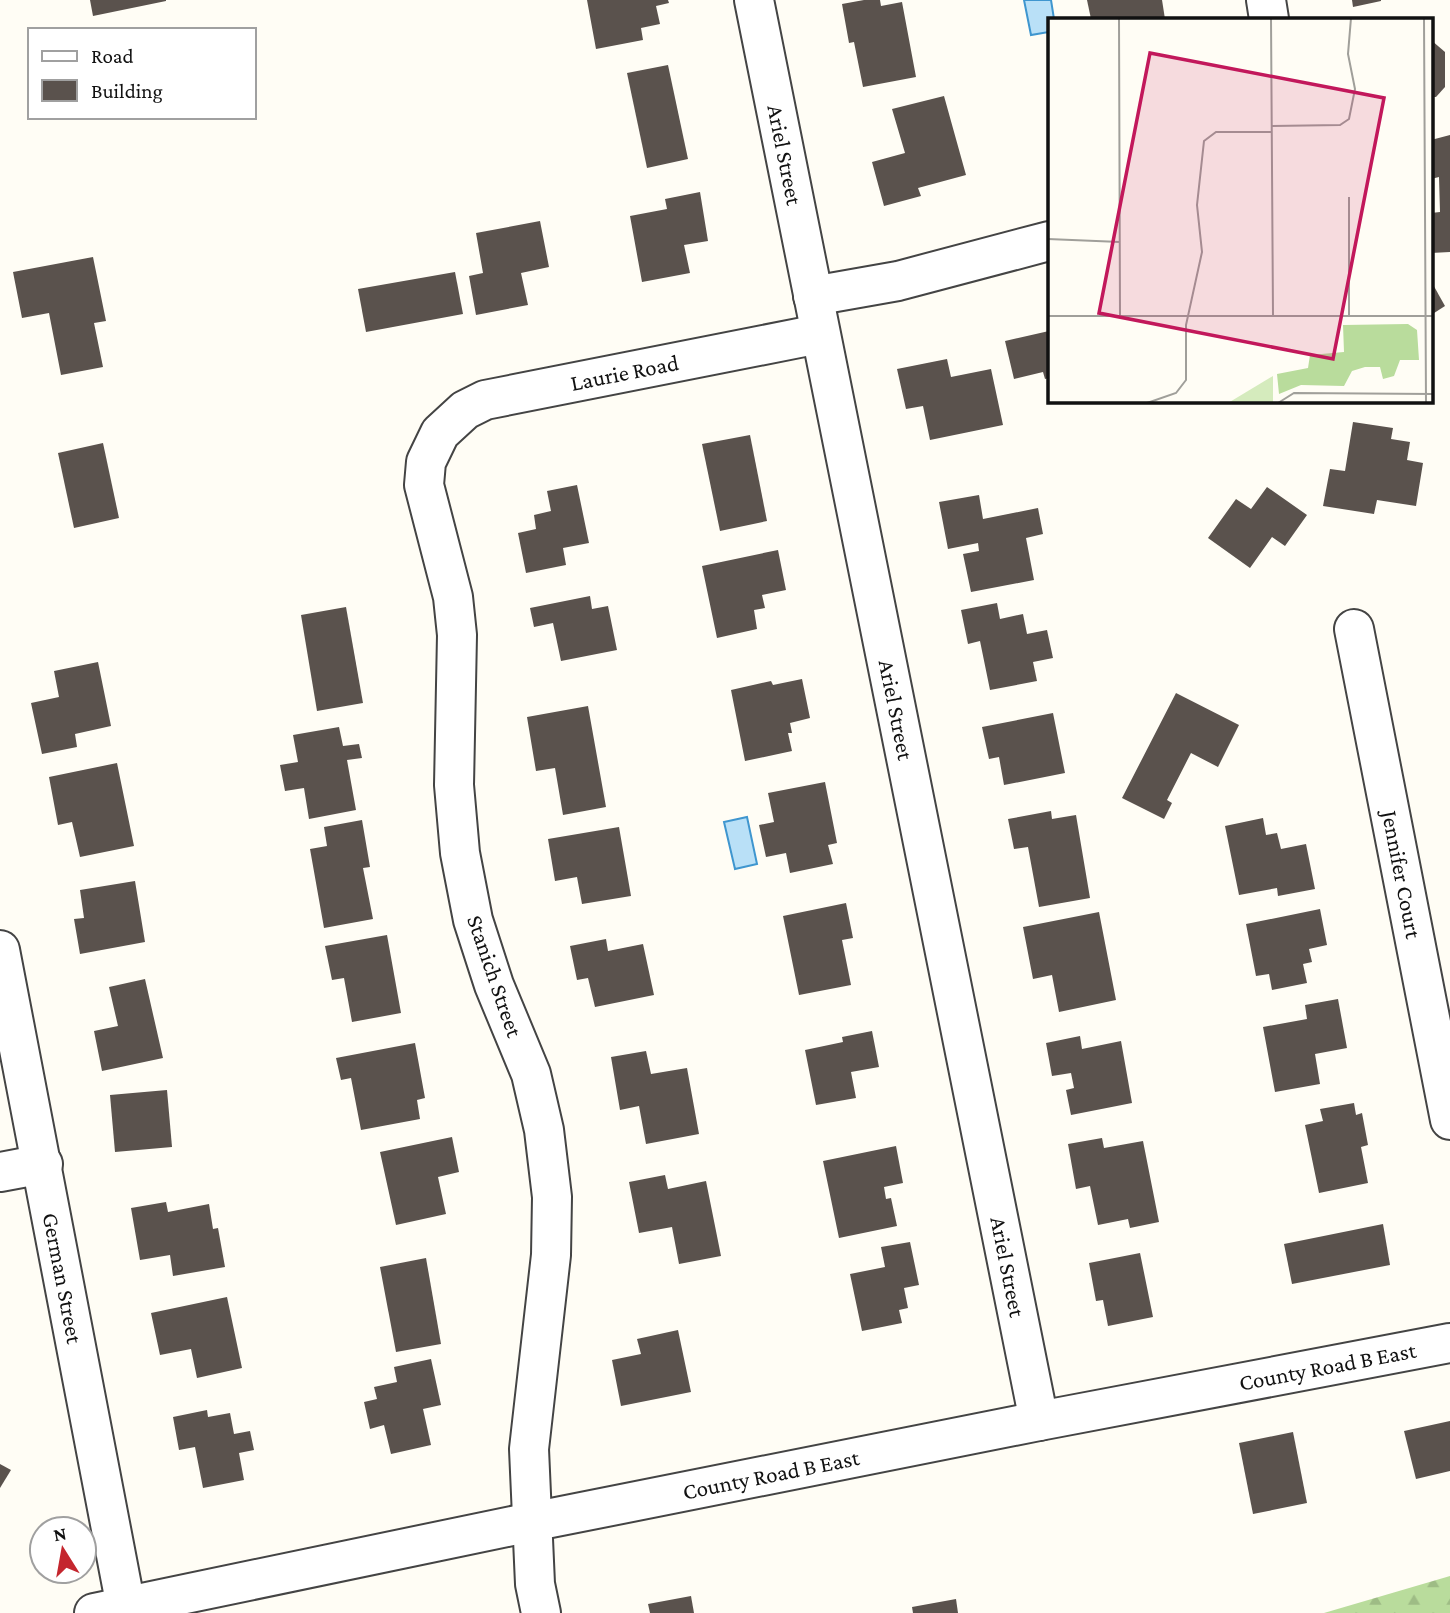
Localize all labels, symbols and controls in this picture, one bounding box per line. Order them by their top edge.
inset map [1048,18,1432,402]
legend [28,28,256,119]
text: Road [91,44,134,68]
text: Building [91,79,163,103]
street label: Ariel Street [762,103,808,208]
street label: Laurie Road [568,349,681,396]
street label: Ariel Street [874,657,919,763]
street label: Jennifer Court [1376,806,1427,941]
street label: Stanich Street [462,912,528,1041]
street label: German Street [38,1210,88,1346]
street label: Ariel Street [985,1214,1031,1320]
street label: County Road B East [1237,1337,1419,1396]
street label: County Road B East [680,1444,862,1505]
north arrow [28,1515,98,1585]
text: N [51,1522,68,1545]

